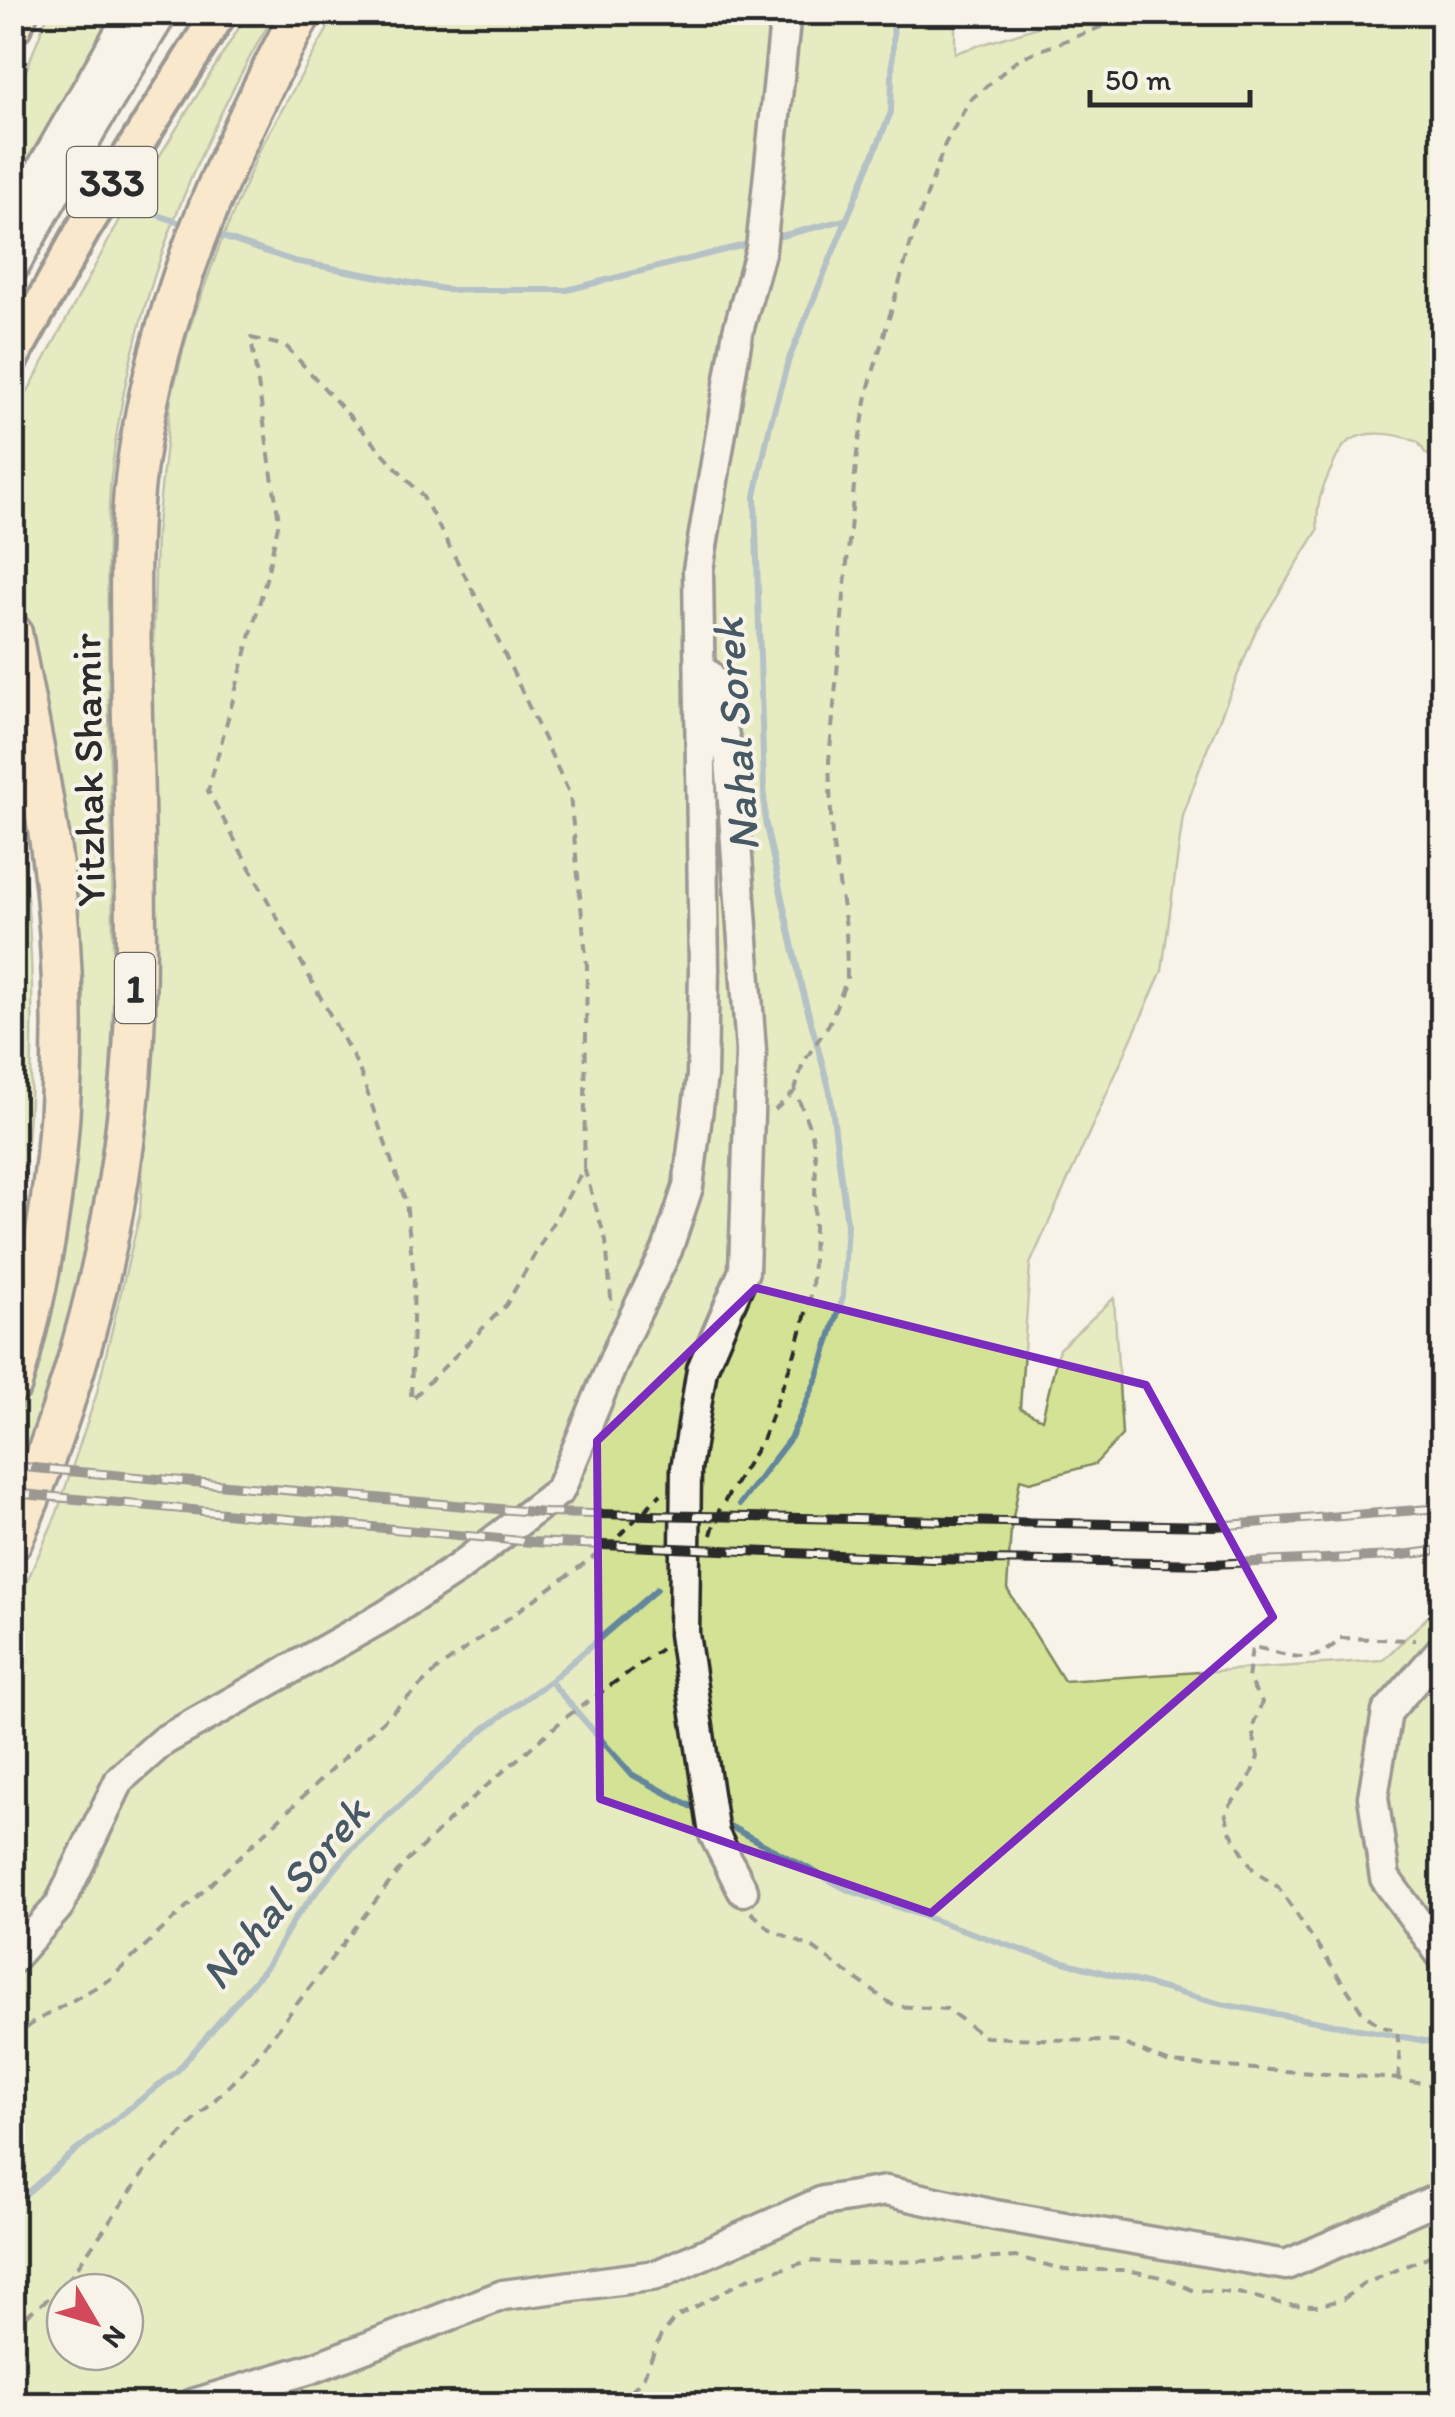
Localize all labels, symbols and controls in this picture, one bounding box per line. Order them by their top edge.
scale bar [1090,45,1250,107]
text: 50 m [1105,61,1171,98]
road number: 333 [67,147,157,217]
water label: Nahal Sorek [700,614,770,853]
street label: Yitzhak Shamir [60,633,116,907]
road number: 1 [115,953,155,1023]
water label: Nahal Sorek [188,1784,382,2000]
north arrow [45,2272,145,2372]
text: N [95,2319,134,2355]

